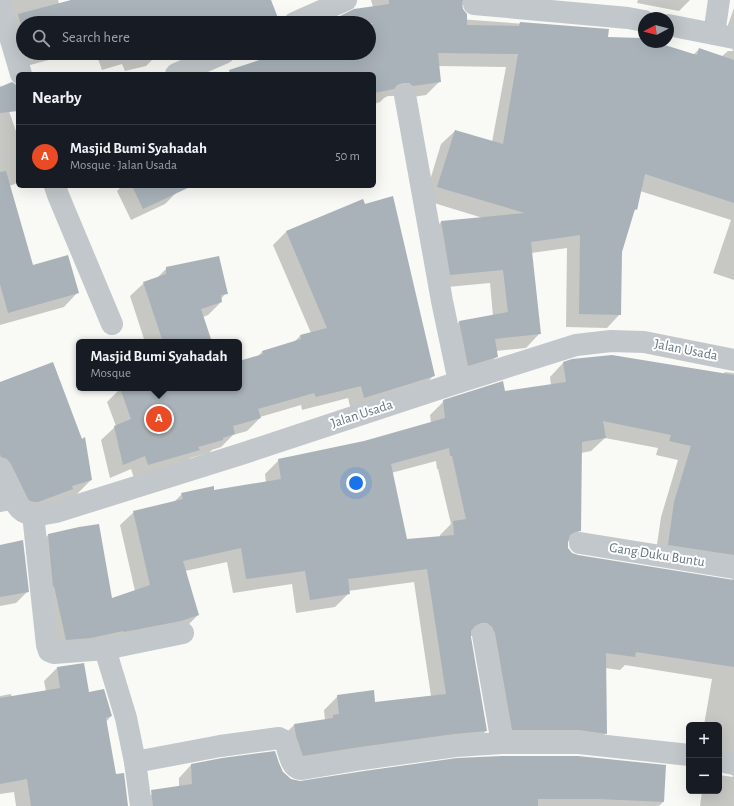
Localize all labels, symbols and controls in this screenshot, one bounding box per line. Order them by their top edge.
north arrow [638,12,674,48]
search box [16,16,376,60]
icon: search [30,27,52,49]
text: Search here [62,30,130,45]
text: Nearby [32,89,82,106]
text: Masjid Bumi Syahadah [70,141,207,156]
text: A [41,150,49,163]
text: 50 m [335,150,360,163]
text: Mosque · Jalan Usada [70,159,177,172]
street label: Jalan Usada [653,337,719,363]
popup [76,339,242,391]
text: Masjid Bumi Syahadah [90,349,228,364]
text: Mosque [90,367,131,380]
street label: Jalan Usada [329,397,395,431]
pin: A [146,404,172,434]
your location [346,473,366,493]
street label: Gang Duku Buntu [608,541,706,569]
map controls [686,722,722,794]
button: + [686,722,722,758]
button: − [686,758,722,794]

